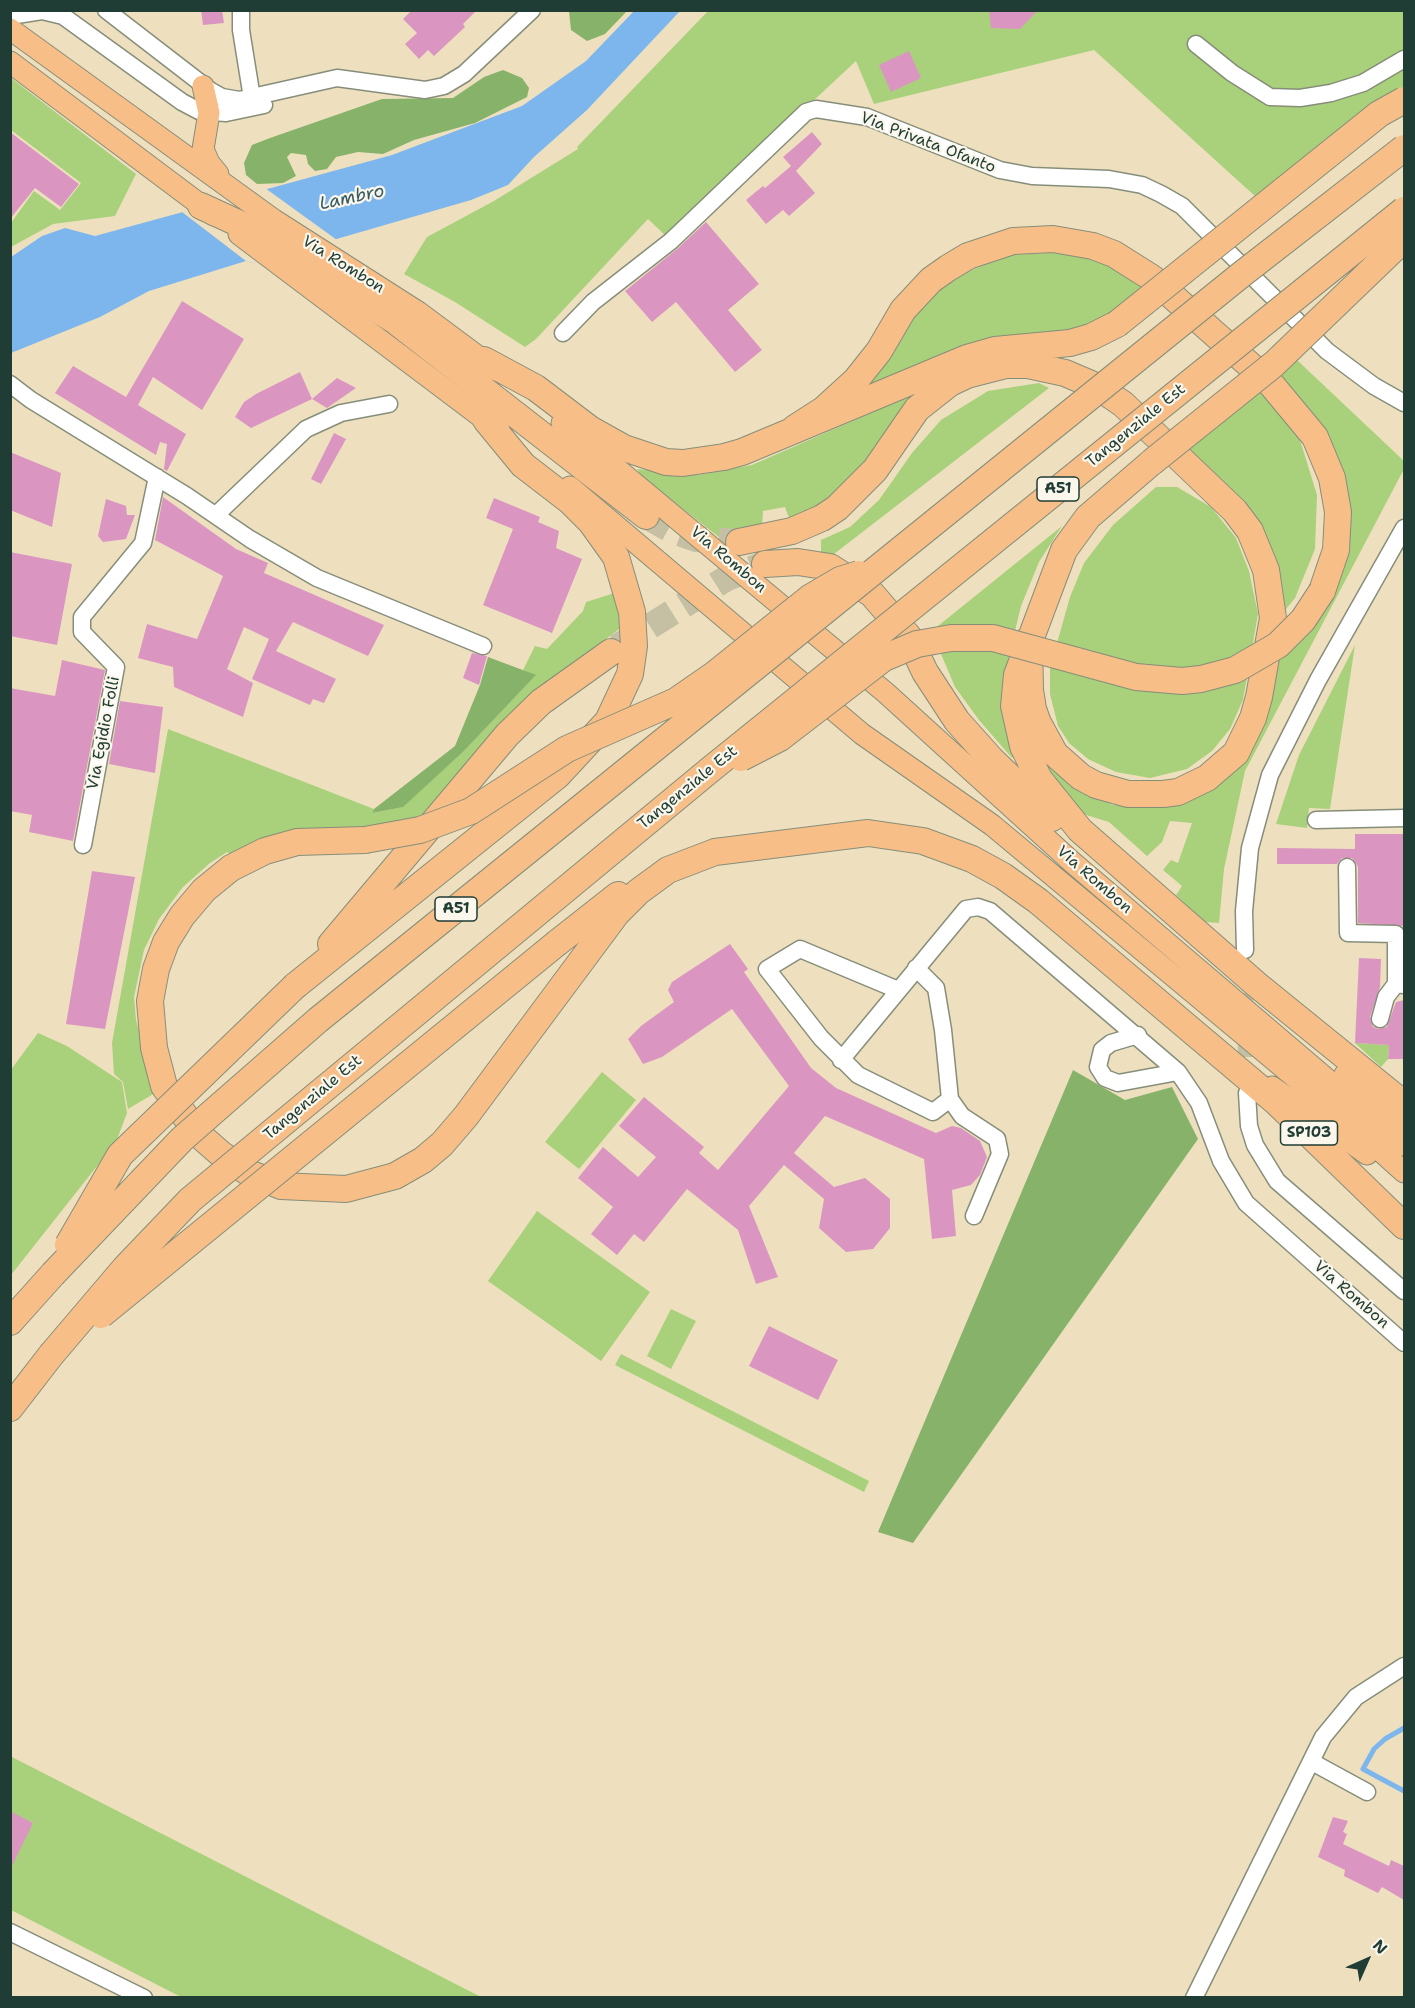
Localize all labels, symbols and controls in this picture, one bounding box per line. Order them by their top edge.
street label: Via Privata Ofanto [858,108,998,178]
water label: Lambro [318,181,386,215]
street label: Via Rombon [298,232,388,298]
street label: Tangenziale Est [1082,380,1190,472]
road number: A51 [1037,477,1079,501]
street label: Via Rombon [686,523,770,597]
street label: Via Egidio Folli [84,675,124,791]
street label: Tangenziale Est [634,742,742,834]
street label: Via Rombon [1052,842,1136,918]
road number: A51 [435,897,477,921]
street label: Tangenziale Est [260,1051,366,1145]
road number: SP103 [1280,1121,1338,1145]
street label: Via Rombon [1309,1257,1393,1333]
north arrow [1337,1930,1397,1990]
text: N [1368,1935,1392,1959]

